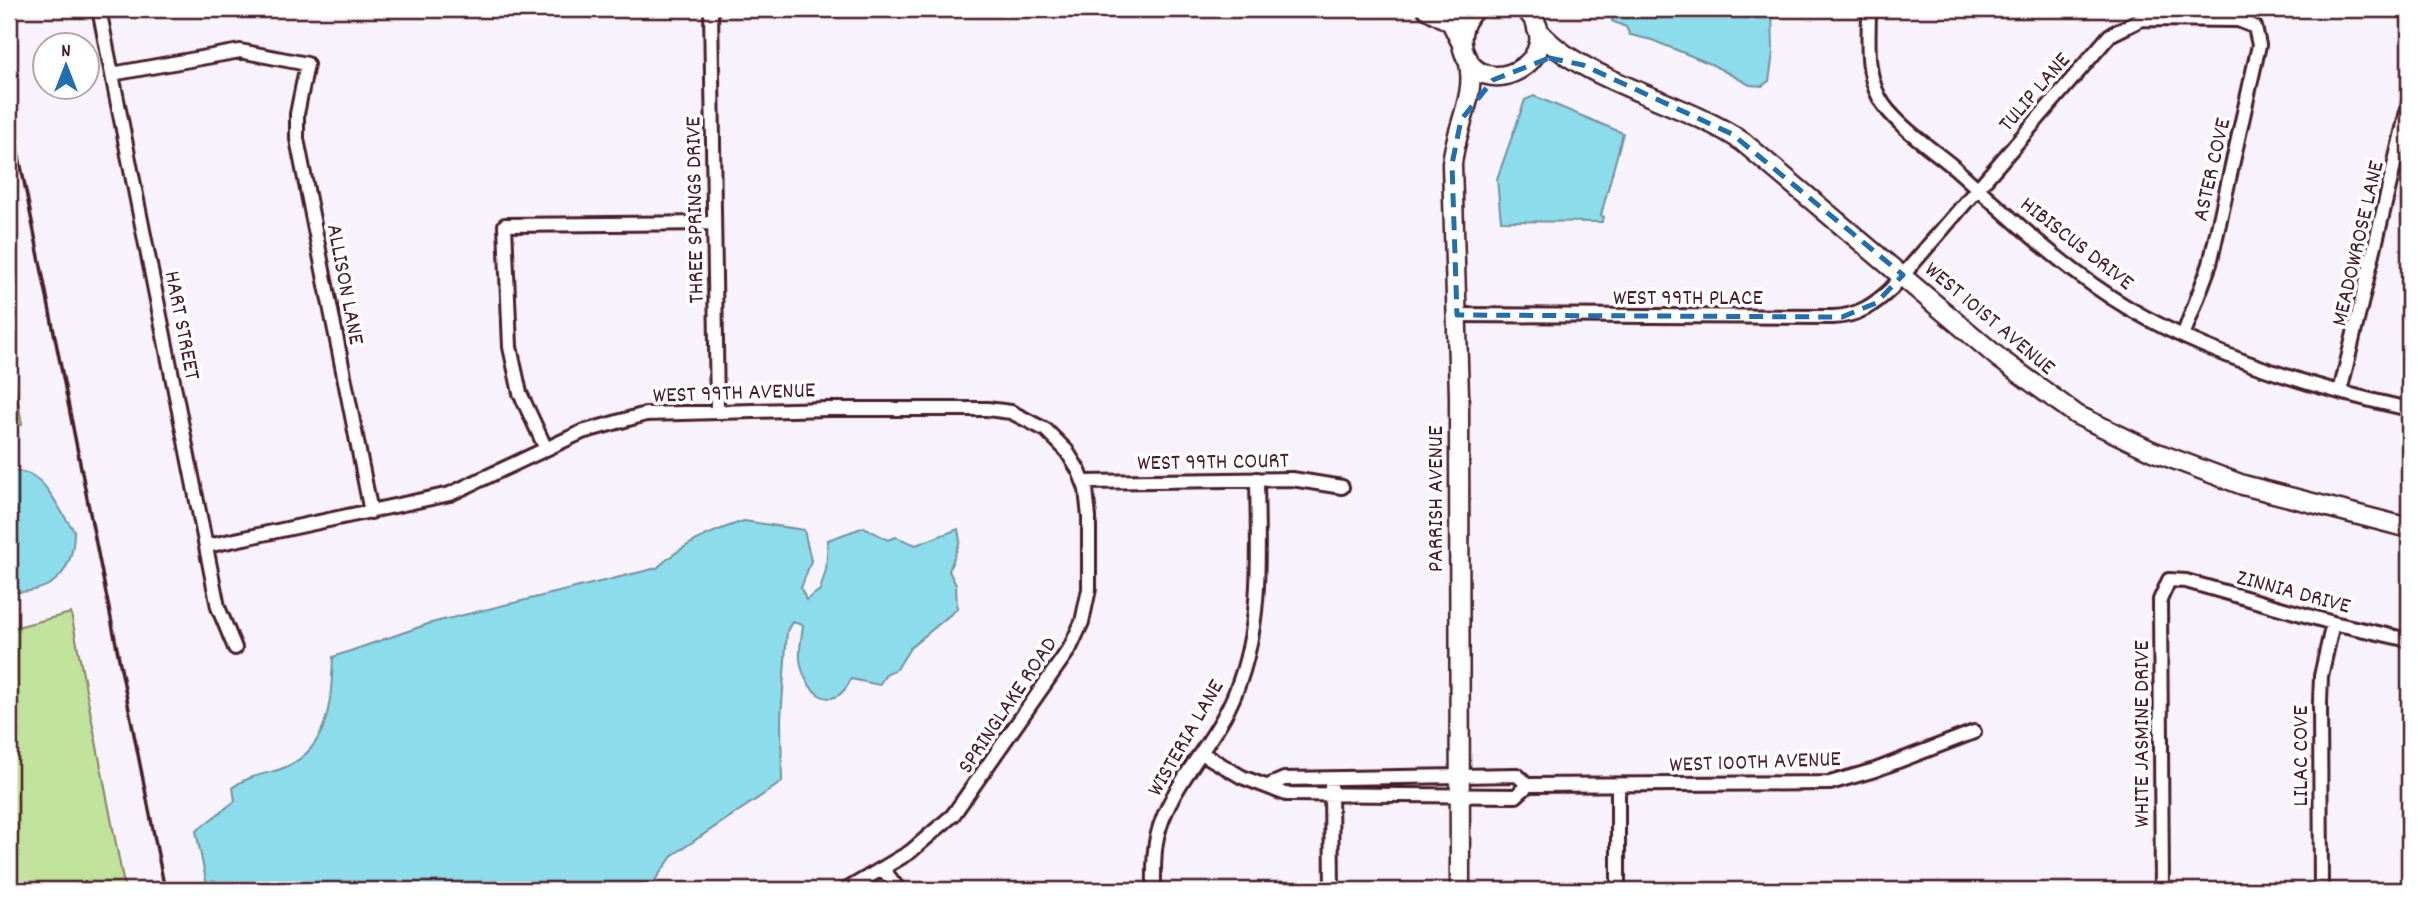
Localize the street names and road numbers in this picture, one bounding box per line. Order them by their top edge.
street label: TULIP LANE [1992,46,2080,140]
street label: ASTER COVE [2186,114,2241,225]
street label: THREE SPRINGS DRIVE [678,115,715,304]
street label: MEADOWROSE LANE [2324,157,2395,330]
street label: HIBISCUS DRIVE [2012,190,2140,300]
street label: ALLISON LANE [316,222,372,348]
street label: WEST 101ST AVENUE [1916,255,2062,385]
street label: HART STREET [154,268,207,383]
street label: WEST 99TH PLACE [1613,283,1763,316]
street label: WEST 99TH AVENUE [652,375,816,414]
street label: PARRISH AVENUE [1421,425,1454,572]
street label: WEST 99TH COURT [1137,446,1289,481]
street label: ZINNIA DRIVE [2232,562,2354,625]
street label: SPRINGLAKE ROAD [951,631,1067,781]
street label: WHITE JASMINE DRIVE [2127,640,2160,828]
street label: WISTERIA LANE [1140,674,1234,803]
street label: LILAC COVE [2286,705,2319,807]
street label: WEST 100TH AVENUE [1669,744,1842,783]

